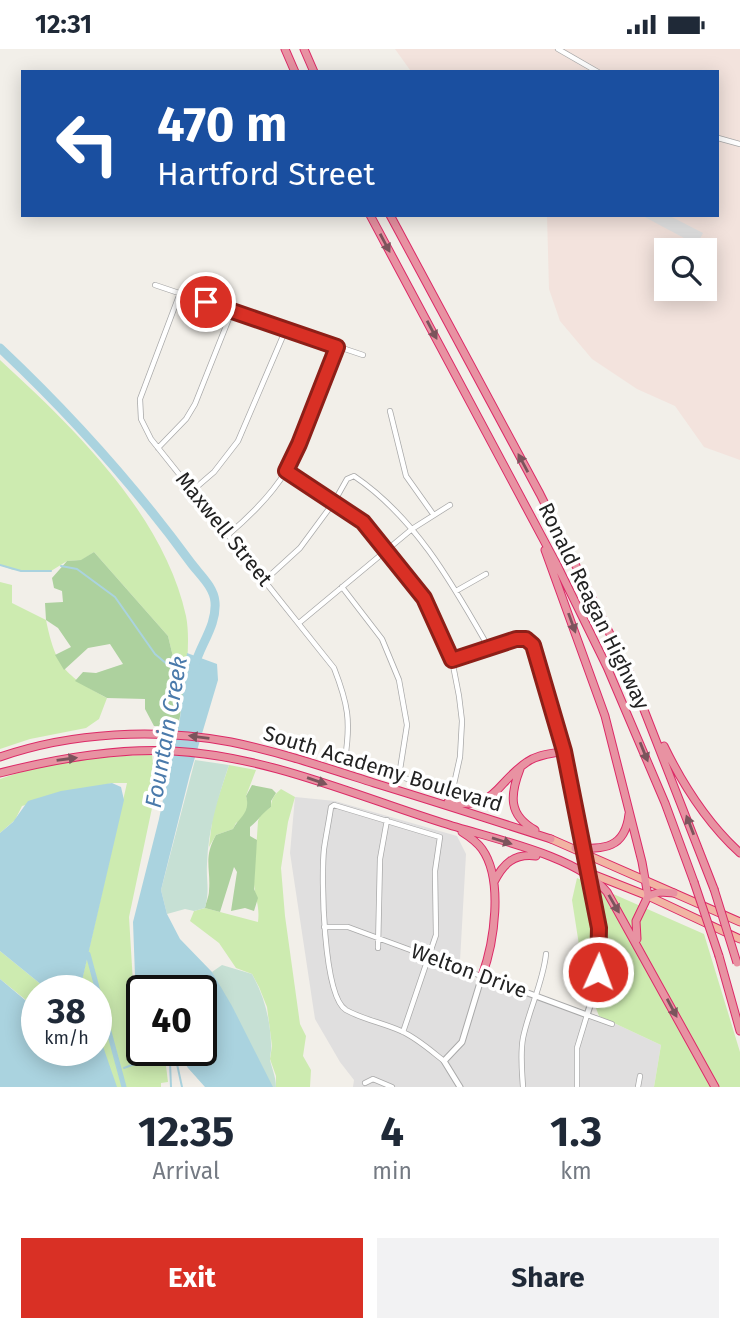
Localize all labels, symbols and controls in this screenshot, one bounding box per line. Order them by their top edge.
text: 12:31 [35,9,92,40]
text: 470 m [157,95,287,154]
icon: left [42,98,133,189]
text: Hartford Street [157,155,375,193]
one-way arrow [379,233,390,253]
map controls [654,238,717,301]
button: search [654,238,717,301]
pin [176,272,236,332]
icon: arrive [187,283,225,321]
one-way arrow [425,321,437,341]
one-way arrow [517,453,529,473]
street label: Maxwell Street [170,467,278,592]
street label: Ronald Reagan Highway [533,498,656,714]
one-way arrow [567,613,578,634]
water label: Fountain Creek [139,654,193,810]
street label: South Academy Boulevard [260,720,506,818]
one-way arrow [188,732,210,743]
one-way arrow [638,742,649,763]
one-way arrow [56,753,78,764]
one-way arrow [306,776,327,787]
one-way arrow [684,815,695,836]
one-way arrow [491,837,512,847]
one-way arrow [608,894,620,913]
position arrow [561,935,635,1009]
street label: Welton Drive [408,938,530,1004]
speed limit sign: 40 [126,975,217,1066]
text: 38 [47,990,86,1032]
one-way arrow [665,998,677,1018]
text: km/h [44,1027,89,1049]
text: 12:35 [138,1107,234,1157]
text: 4 [380,1107,404,1157]
text: 1.3 [550,1107,602,1157]
text: Arrival [152,1157,220,1185]
text: min [372,1157,412,1185]
text: km [560,1157,592,1185]
button: Exit [21,1238,363,1318]
button: Share [377,1238,719,1318]

